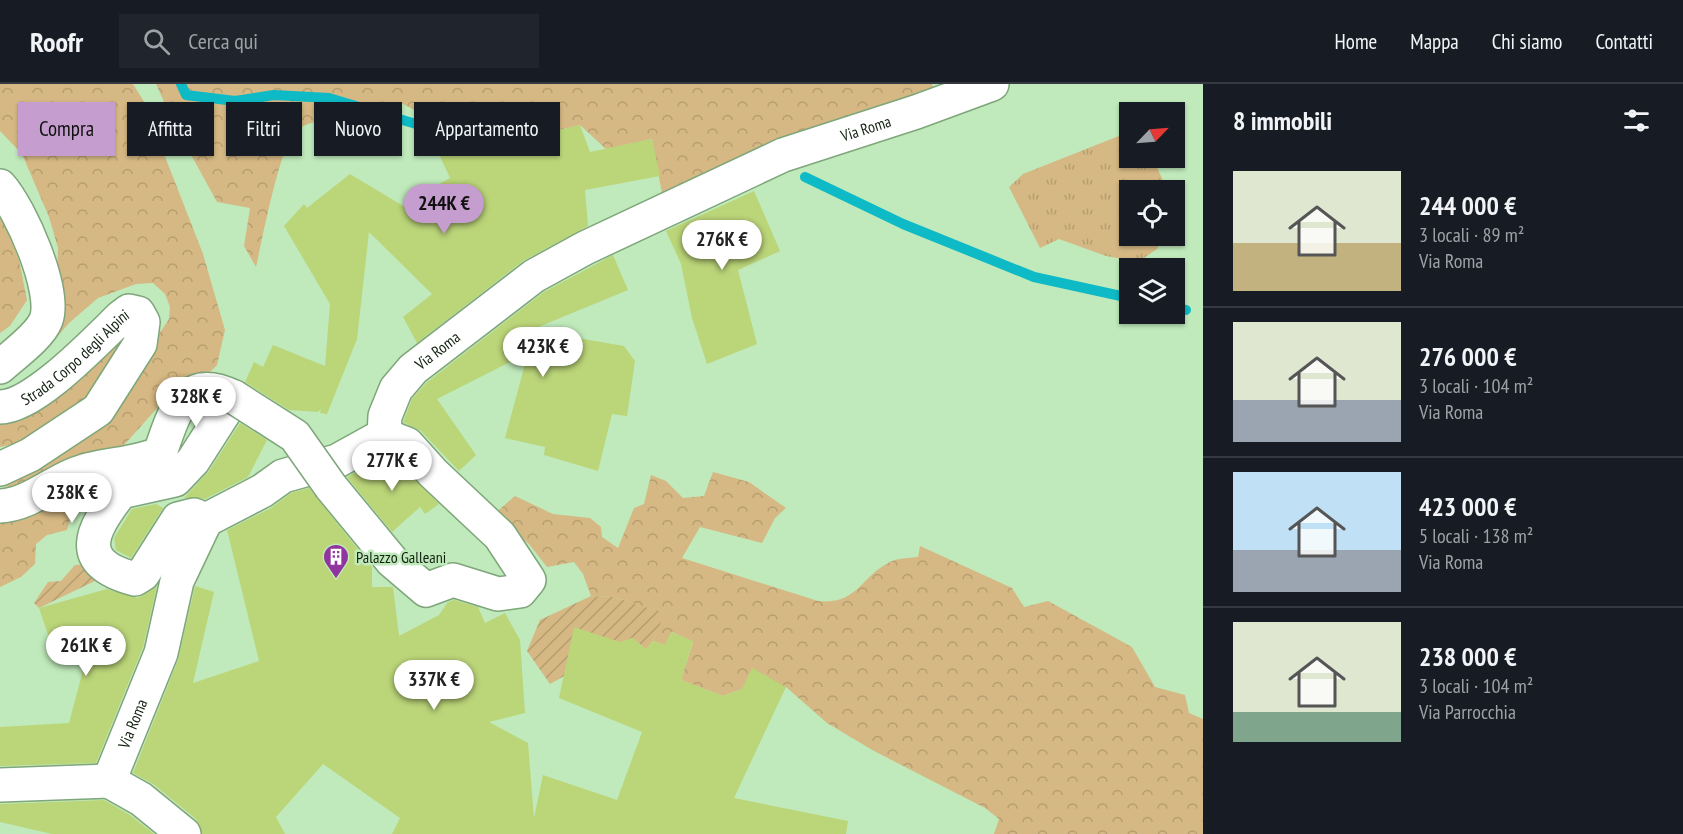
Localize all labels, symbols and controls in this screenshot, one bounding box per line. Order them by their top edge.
search box [119,14,539,68]
text: Roofr [30,23,83,60]
icon: search [140,25,173,58]
text: Cerca qui [188,27,258,55]
text: Home [1335,28,1377,55]
text: Mappa [1410,28,1459,55]
text: Chi siamo [1492,28,1562,55]
text: Contatti [1595,28,1653,55]
chip: Compra [18,102,115,156]
chip: Affitta [127,102,214,156]
chip: Filtri [226,102,302,156]
chip: Nuovo [314,102,402,156]
chip: Appartamento [414,102,560,156]
north arrow [1119,102,1185,168]
map controls [1119,102,1185,324]
text: 8 immobili [1233,104,1332,137]
icon: filters [1620,104,1653,137]
street label: Via Roma [837,111,893,146]
button: locate [1119,180,1185,246]
pin: 244K € [395,184,493,235]
text: 244 000 € [1419,189,1517,222]
text: 244K € [418,190,470,216]
icon: home [1281,195,1353,267]
pin: 276K € [673,220,771,271]
text: 3 locali · 89 m² [1419,222,1524,248]
text: 276K € [696,226,748,252]
text: Via Roma [1419,248,1483,274]
button: layers [1119,258,1185,324]
street label: Strada Corpo degli Alpini [17,305,133,409]
street label: Via Roma [410,327,464,375]
pin: 423K € [494,327,592,378]
text: 423K € [517,333,569,359]
text: 276 000 € [1419,340,1517,373]
icon: home [1281,346,1353,418]
text: 3 locali · 104 m² [1419,373,1533,399]
pin: 328K € [147,377,245,428]
text: 328K € [170,383,222,409]
text: Via Roma [1419,399,1483,425]
pin: 277K € [343,441,441,492]
text: 277K € [366,447,418,473]
pin: 238K € [23,473,121,524]
text: 238K € [46,479,98,505]
text: 423 000 € [1419,490,1517,523]
icon: home [1281,496,1353,568]
text: 5 locali · 138 m² [1419,523,1533,549]
building icon: Palazzo Galleani [321,542,351,580]
place label: Palazzo Galleani [356,547,446,567]
text: Via Roma [1419,549,1483,575]
pin: 261K € [37,626,135,677]
text: 261K € [60,632,112,658]
text: 238 000 € [1419,640,1517,673]
icon: home [1281,646,1353,718]
pin: 337K € [385,660,483,711]
text: 337K € [408,666,460,692]
text: 3 locali · 104 m² [1419,673,1533,699]
street label: Via Roma [113,696,151,752]
text: Via Parrocchia [1419,699,1516,725]

